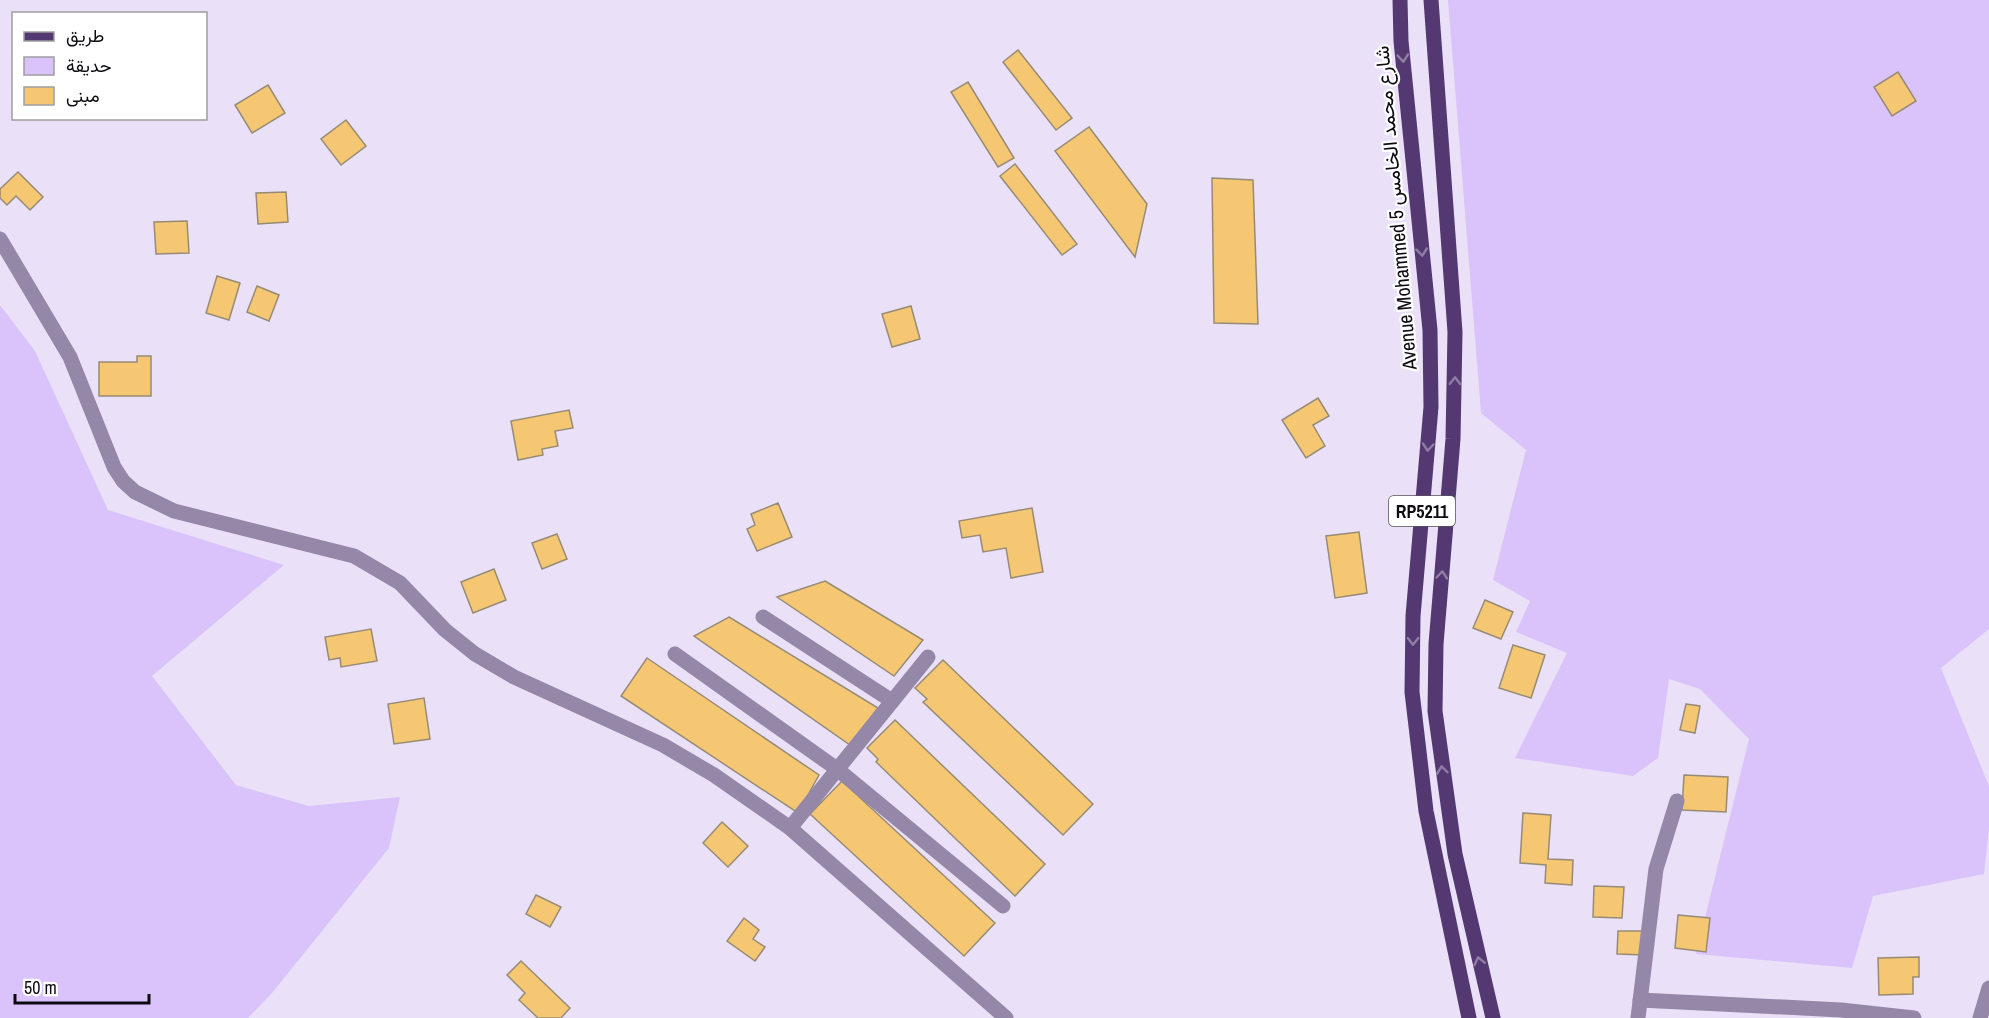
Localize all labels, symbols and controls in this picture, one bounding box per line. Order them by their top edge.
legend [12,12,207,120]
text: طريق [66,23,104,48]
street label: Avenue Mohammed 5 شارع محمد الخامس [1367,45,1424,372]
text: حديقة [66,53,112,78]
one-way arrow [1396,54,1409,63]
text: مبنى [66,83,100,108]
one-way arrow [1415,248,1428,257]
one-way arrow [1448,376,1461,385]
one-way arrow [1422,442,1435,451]
road number: RP5211 [1389,496,1455,526]
one-way arrow [1435,571,1448,580]
one-way arrow [1407,637,1419,646]
one-way arrow [1436,765,1448,774]
one-way arrow [1474,956,1487,966]
scale bar [15,967,148,1005]
text: 50 m [24,975,57,1000]

